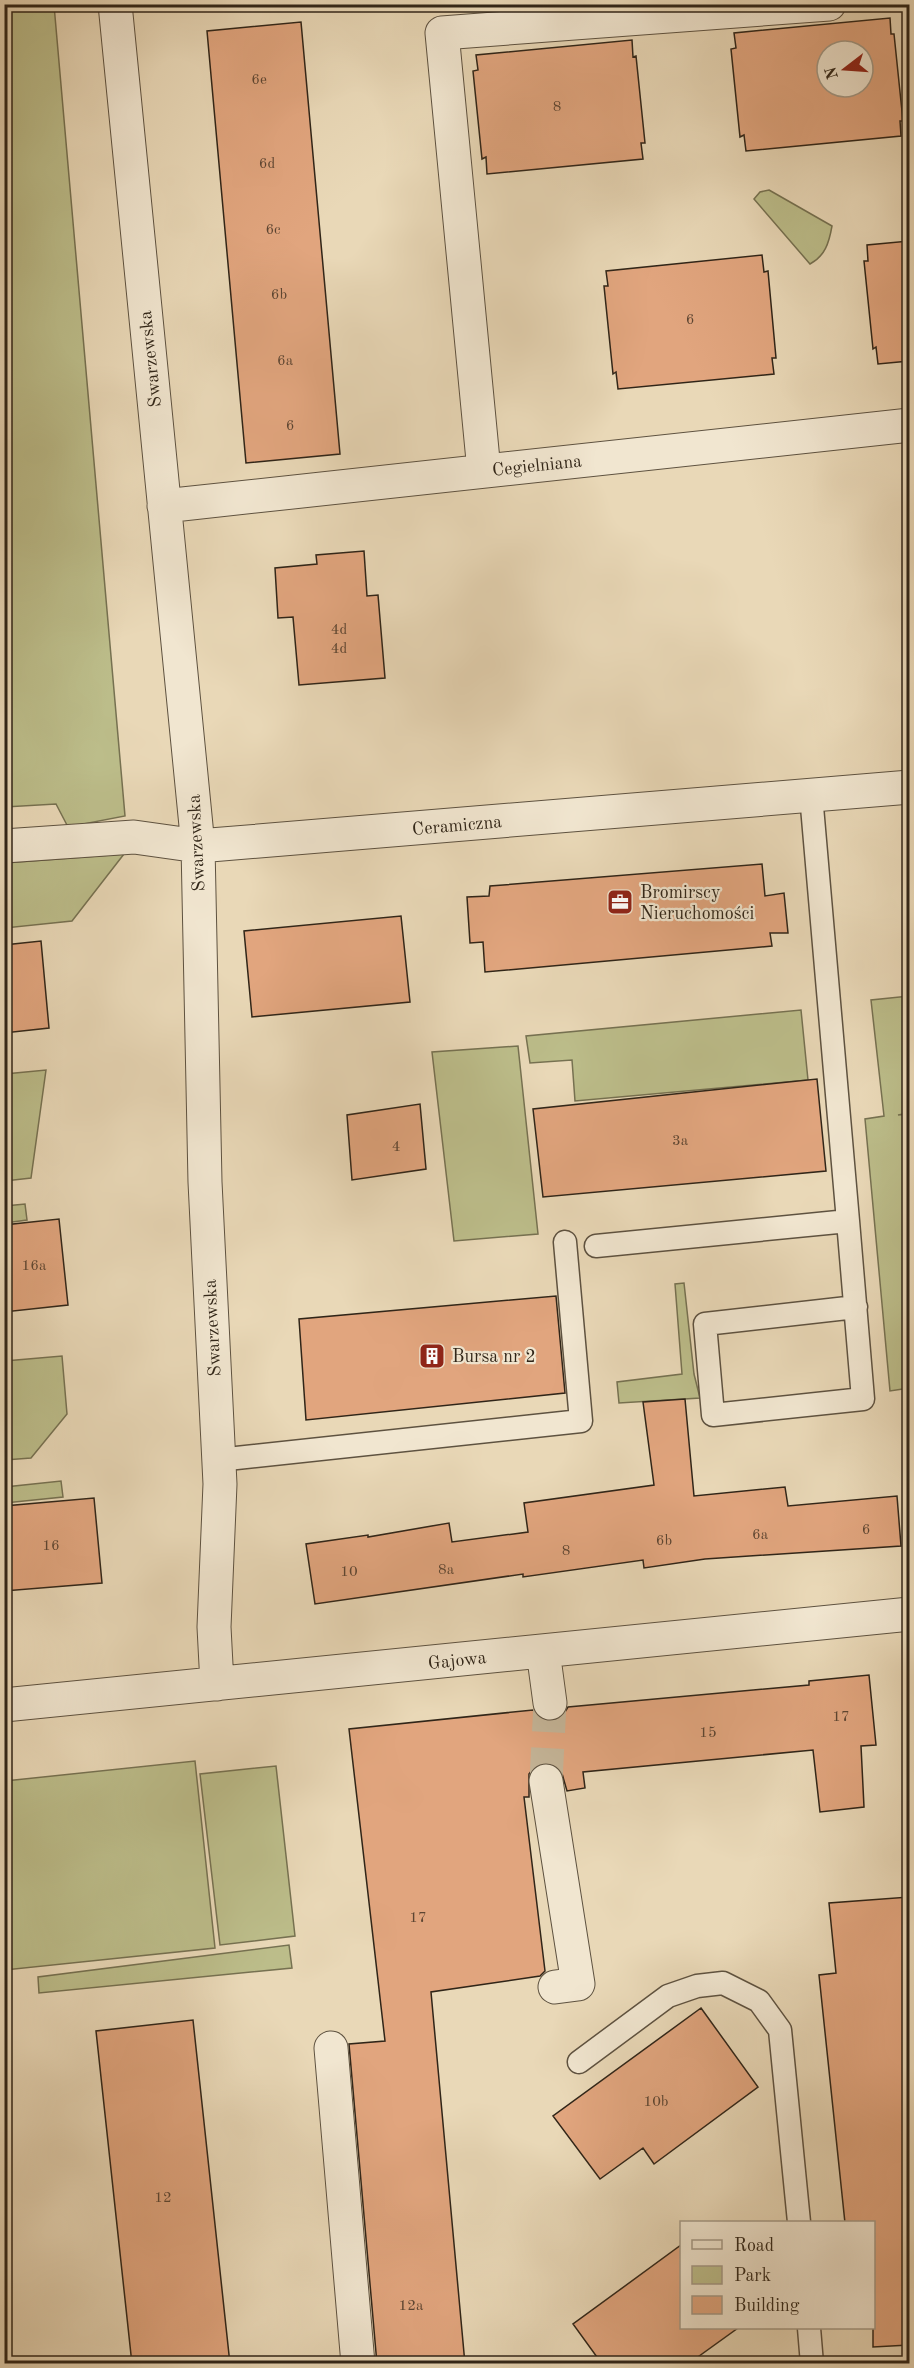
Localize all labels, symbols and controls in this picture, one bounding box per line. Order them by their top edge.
north arrow [815,39,875,99]
text: N [823,64,842,81]
house number: 6e [251,73,267,88]
house number: 8 [553,100,561,115]
house number: 6d [259,157,275,172]
house number: 6c [265,223,281,238]
house number: 6b [271,288,287,303]
street label: Swarzewska [137,310,165,408]
house number: 6 [686,313,694,328]
house number: 6a [277,354,294,369]
house number: 6 [286,419,294,434]
street label: Cegielniana [491,452,583,480]
house number: 4d [331,623,347,638]
house number: 4d [331,642,347,657]
street label: Swarzewska [185,794,209,892]
street label: Ceramiczna [411,813,503,839]
place label: Bromirscy Nieruchomości [640,884,754,923]
office icon: Bromirscy Nieruchomości [605,887,635,917]
house number: 3a [672,1134,689,1149]
house number: 4 [392,1140,400,1155]
house number: 16a [22,1259,47,1274]
street label: Swarzewska [201,1279,225,1377]
building icon: Bursa nr 2 [417,1341,447,1371]
place label: Bursa nr 2 [452,1348,536,1366]
house number: 6 [862,1523,870,1538]
house number: 6a [752,1528,769,1543]
house number: 6b [656,1534,672,1549]
house number: 16 [42,1539,60,1554]
house number: 8 [562,1544,570,1559]
house number: 8a [438,1563,455,1578]
house number: 10 [340,1565,358,1580]
street label: Gajowa [427,1649,487,1673]
house number: 17 [832,1710,850,1725]
house number: 15 [699,1726,717,1741]
house number: 17 [409,1911,427,1926]
house number: 10b [643,2095,669,2110]
house number: 12 [154,2191,172,2206]
legend [680,2221,875,2329]
text: Road [734,2237,774,2255]
text: Park [734,2267,771,2285]
text: Building [734,2297,800,2315]
house number: 12a [399,2299,424,2314]

